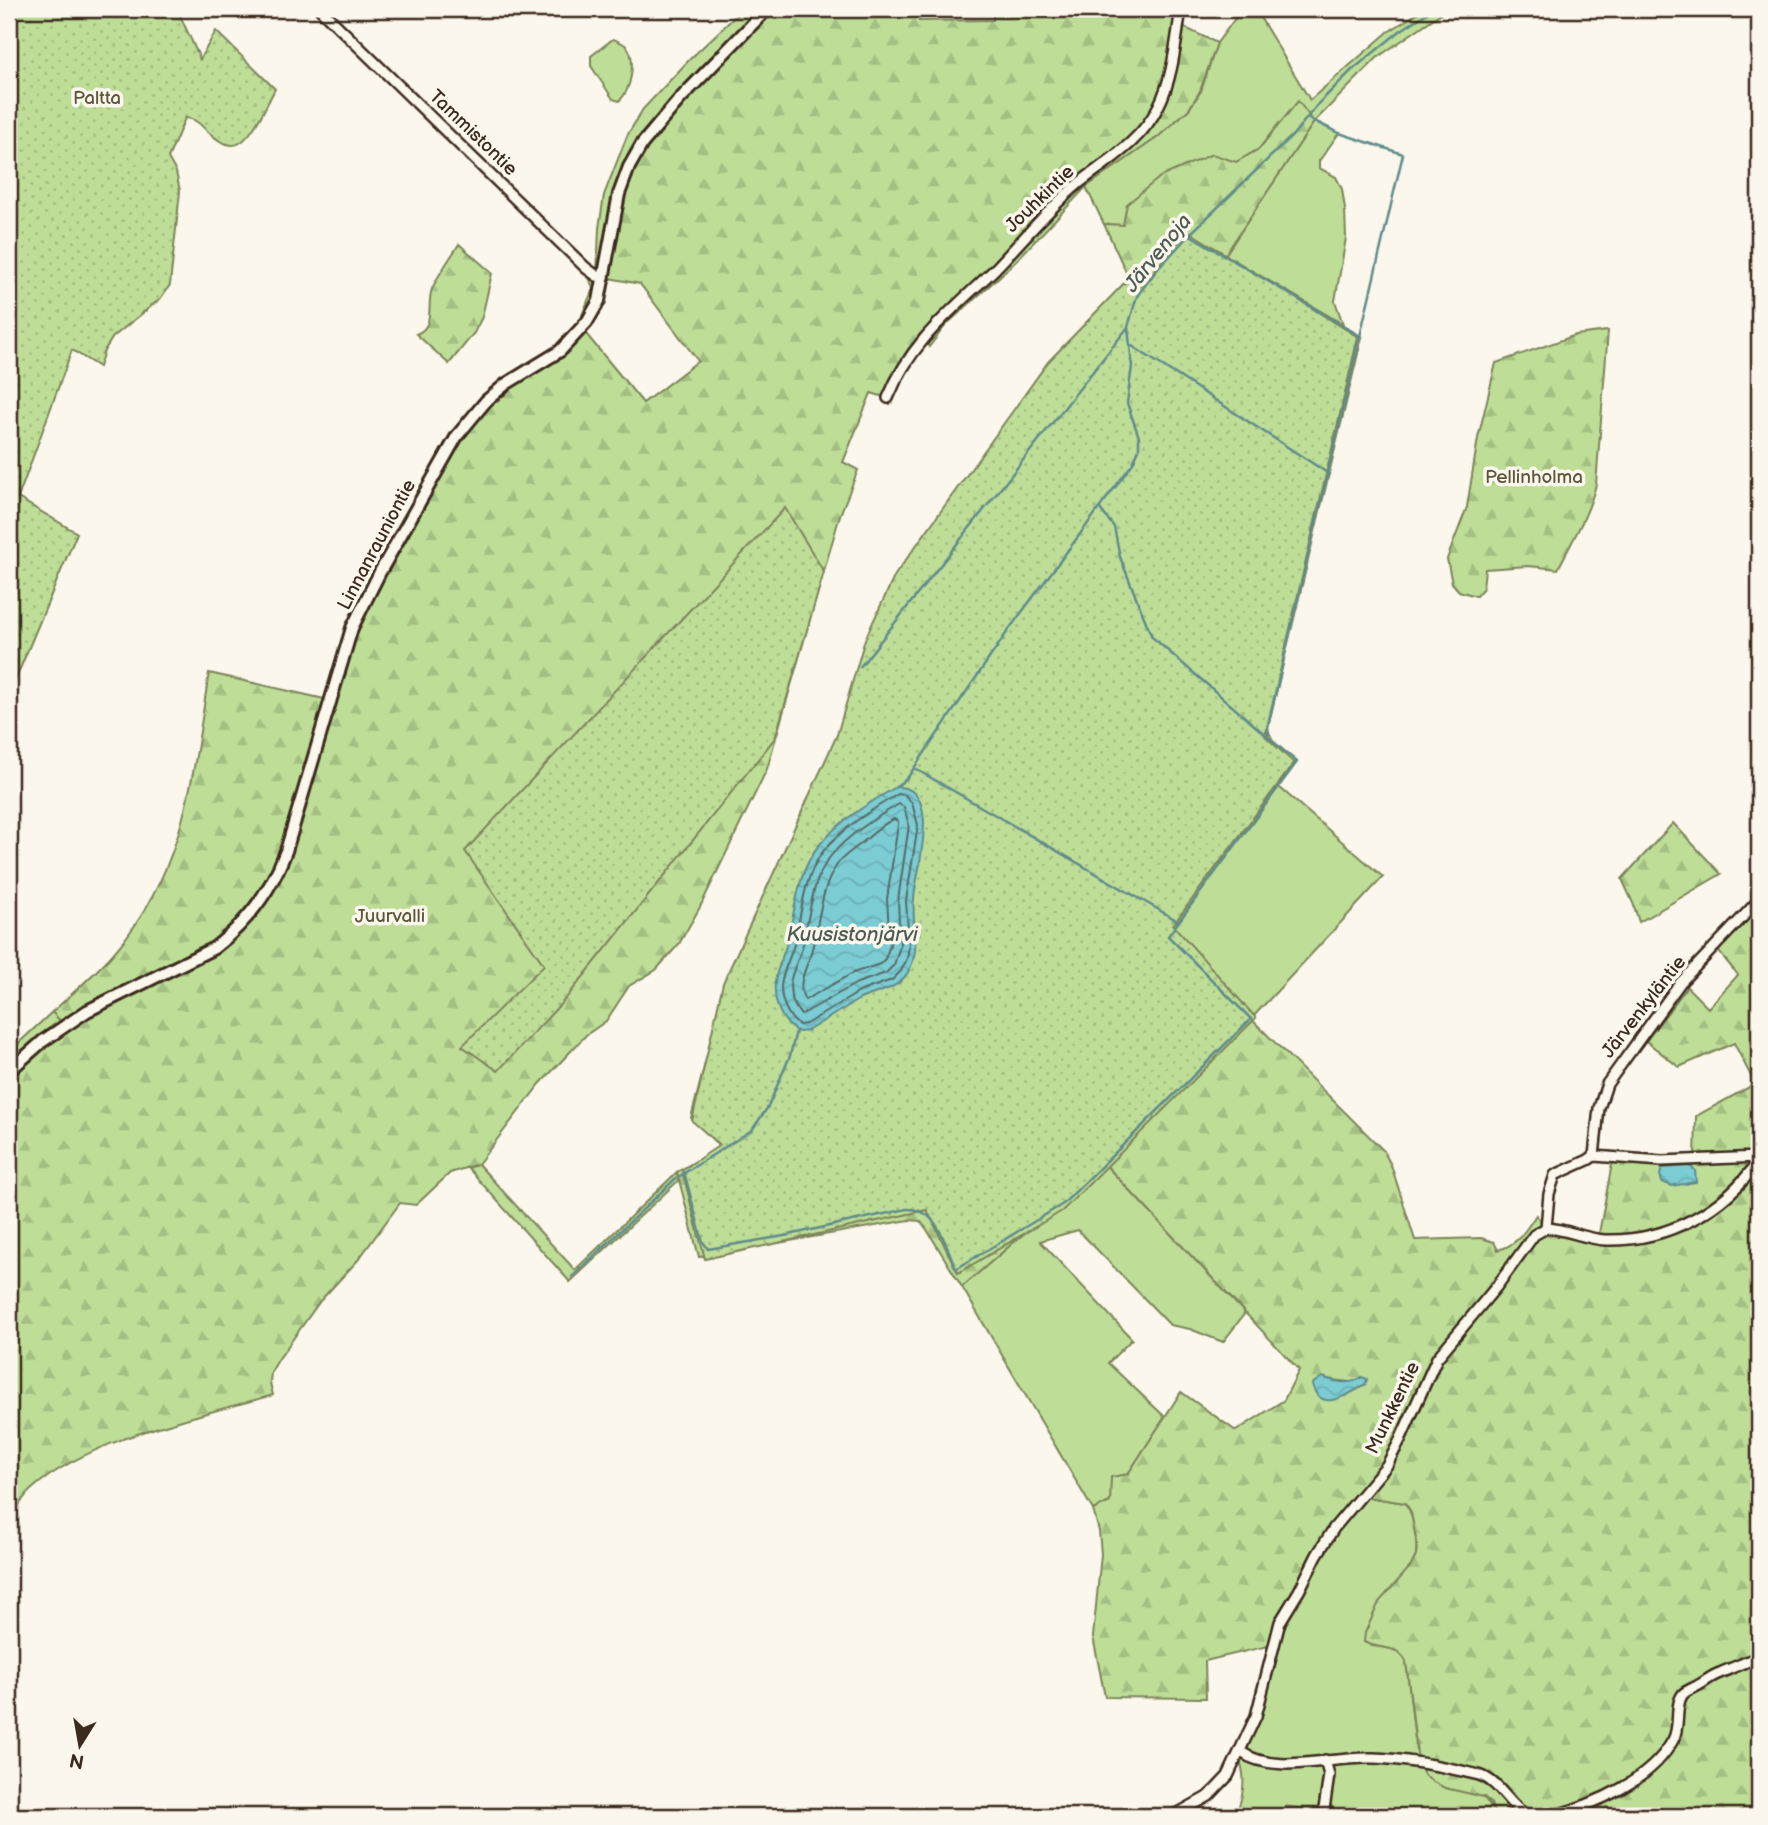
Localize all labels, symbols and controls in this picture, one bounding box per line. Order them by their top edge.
street label: Tammistontie [424,85,522,181]
park label: Paltta [73,87,121,110]
street label: Jouhkintie [1001,160,1079,238]
water label: Järvenoja [1118,209,1197,298]
park label: Pellinholma [1485,466,1583,489]
street label: Linnanrauniontie [333,476,421,614]
park label: Juurvalli [355,905,425,928]
water label: Kuusistonjärvi [786,922,919,947]
street label: Järvenkyläntie [1597,951,1691,1063]
street label: Munkkentie [1361,1358,1425,1458]
north arrow [46,1710,116,1780]
text: N [68,1748,86,1773]

